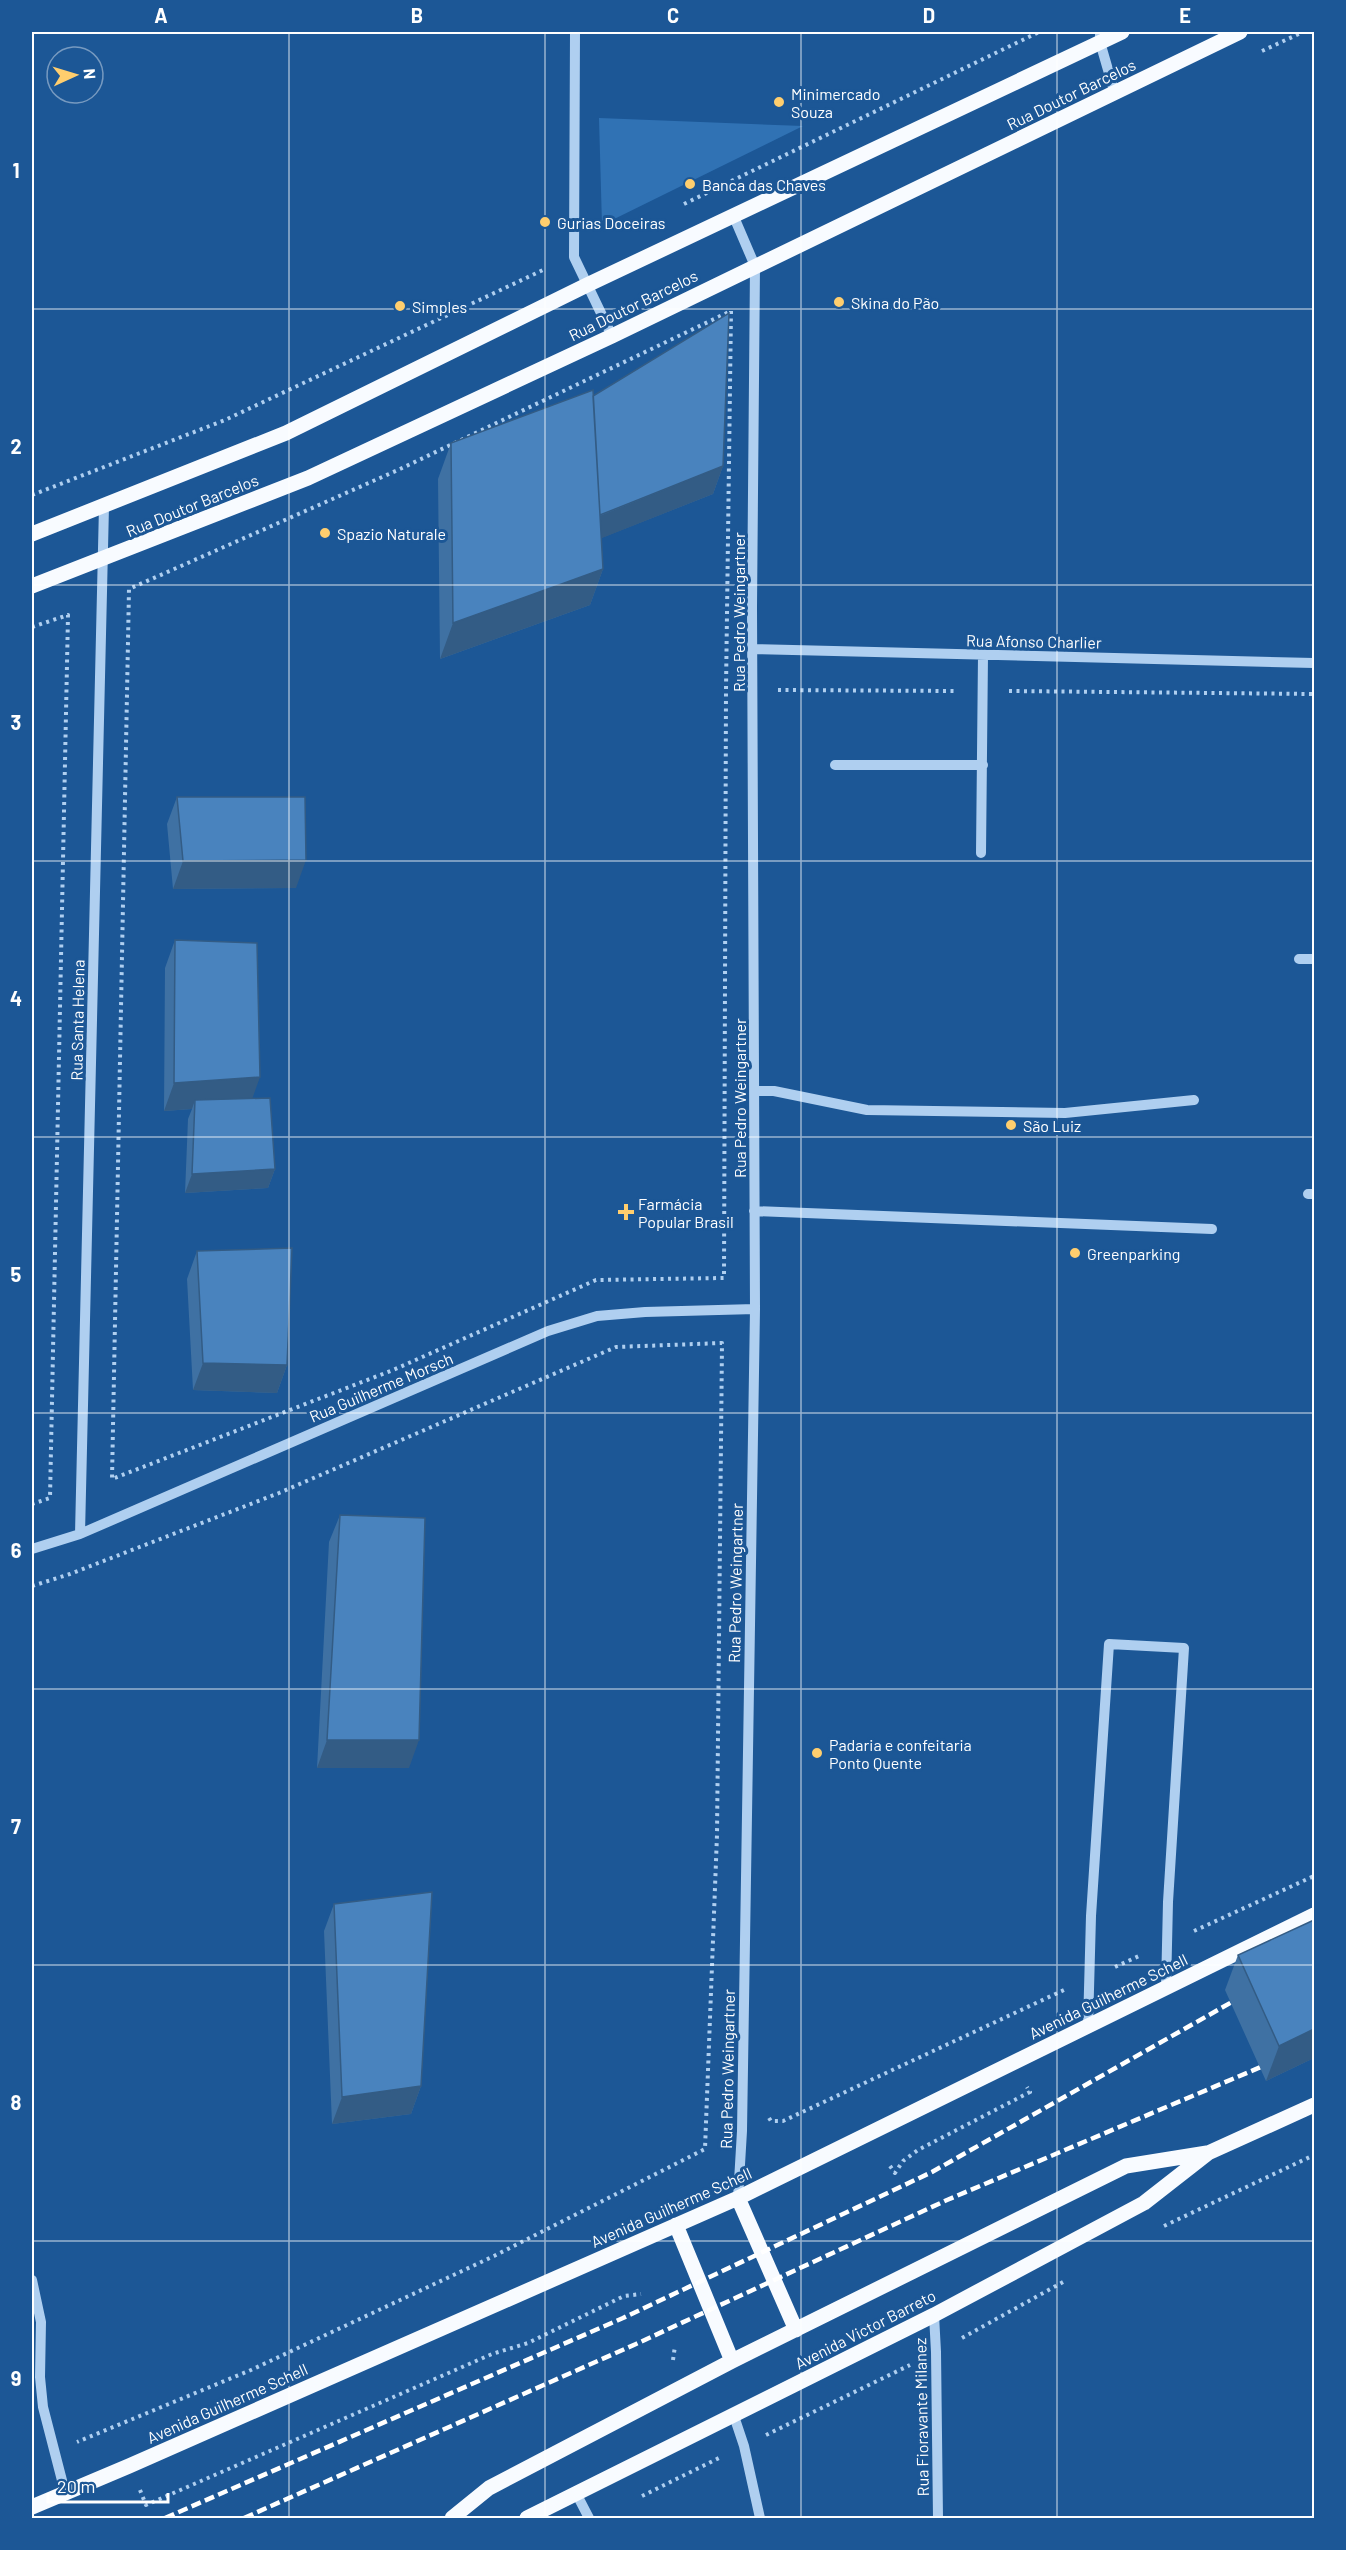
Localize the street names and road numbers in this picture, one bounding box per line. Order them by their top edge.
street label: Rua Doutor Barcelos [1003,55,1139,133]
street label: Rua Doutor Barcelos [565,266,701,344]
street label: Rua Doutor Barcelos [123,470,261,540]
street label: Rua Pedro Weingartner [729,532,748,692]
street label: Rua Afonso Charlier [966,630,1102,652]
street label: Rua Santa Helena [66,959,88,1081]
street label: Rua Pedro Weingartner [730,1018,749,1178]
street label: Rua Guilherme Morsch [306,1348,456,1426]
street label: Rua Pedro Weingartner [724,1503,746,1663]
street label: Avenida Guilherme Schell [1026,1949,1190,2043]
street label: Rua Pedro Weingartner [716,1989,738,2149]
street label: Avenida Guilherme Schell [588,2163,754,2251]
street label: Avenida Victor Barreto [791,2285,939,2373]
street label: Rua Fioravante Milanez [910,2338,932,2496]
street label: Avenida Guilherme Schell [144,2359,310,2447]

